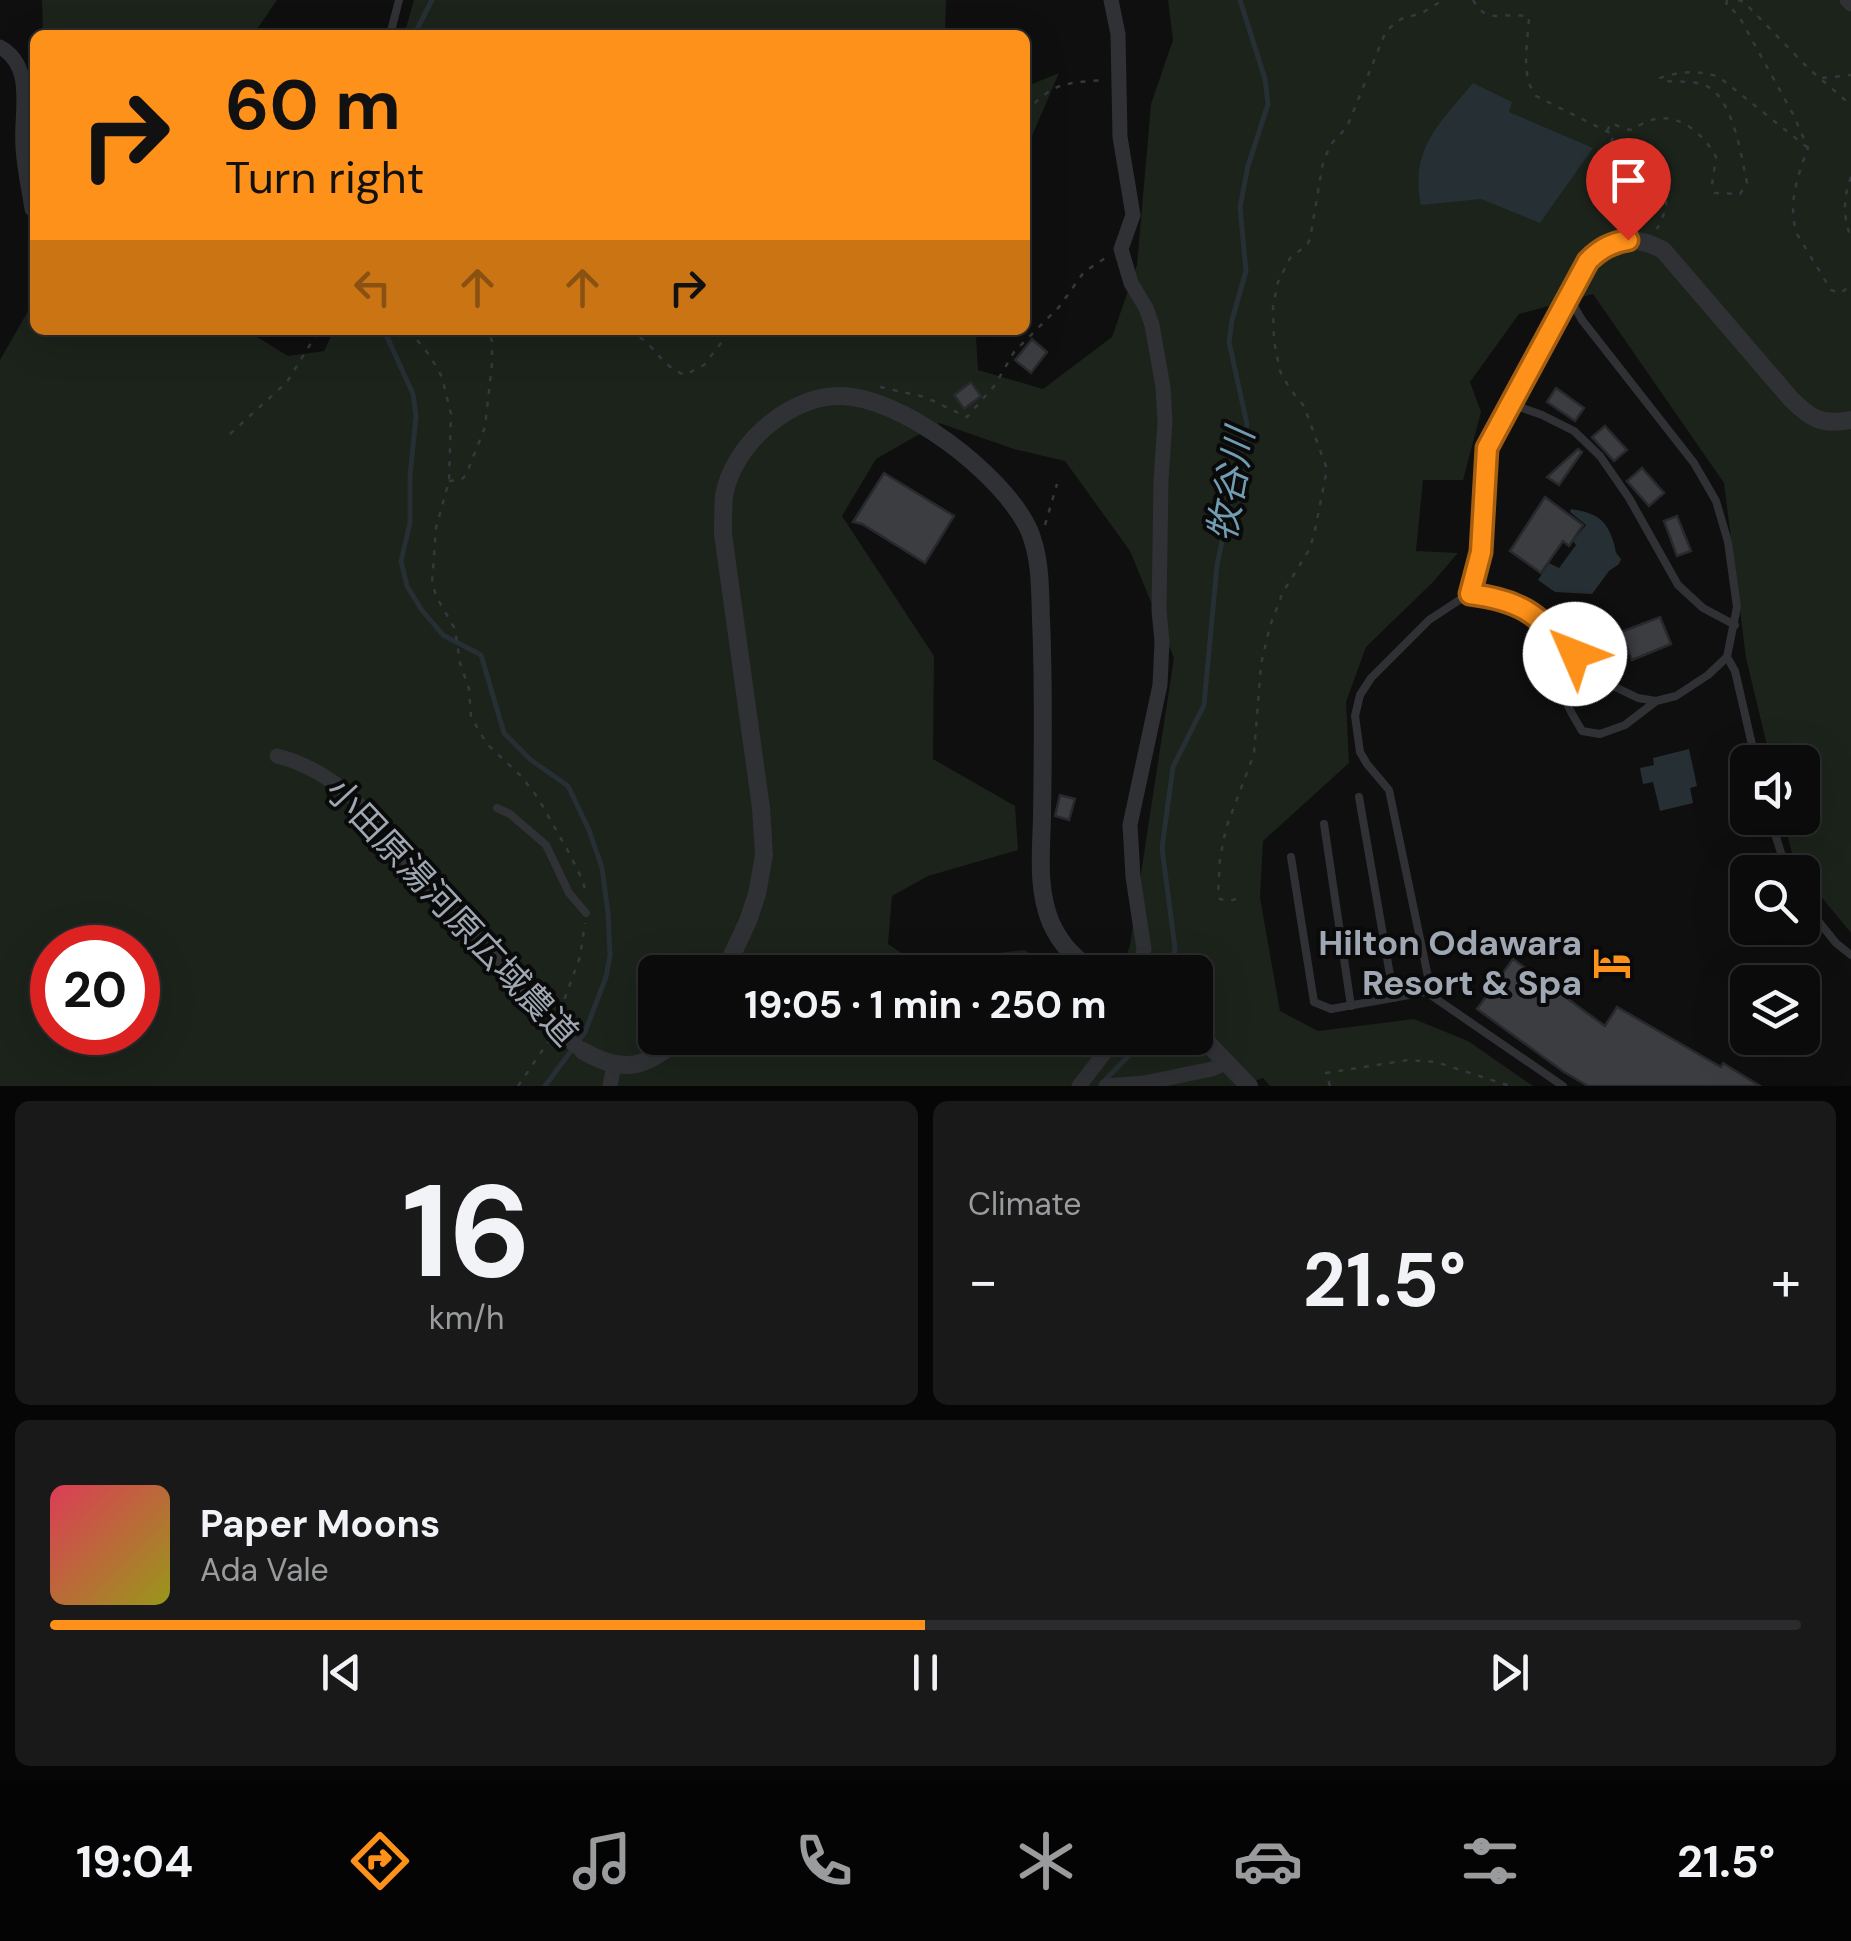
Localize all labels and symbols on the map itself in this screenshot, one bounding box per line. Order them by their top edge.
pin [1586,138,1671,241]
water label: 牧谷川 [1196,421,1266,545]
position arrow [1523,602,1627,706]
street label: 小田原湯河原広域農道 [316,768,588,1056]
place label: Hilton Odawara Resort & Spa [1318,920,1582,1006]
speed limit sign: 20 [30,925,160,1055]
hotel icon: Hilton Odawara Resort & Spa [1591,942,1633,984]

